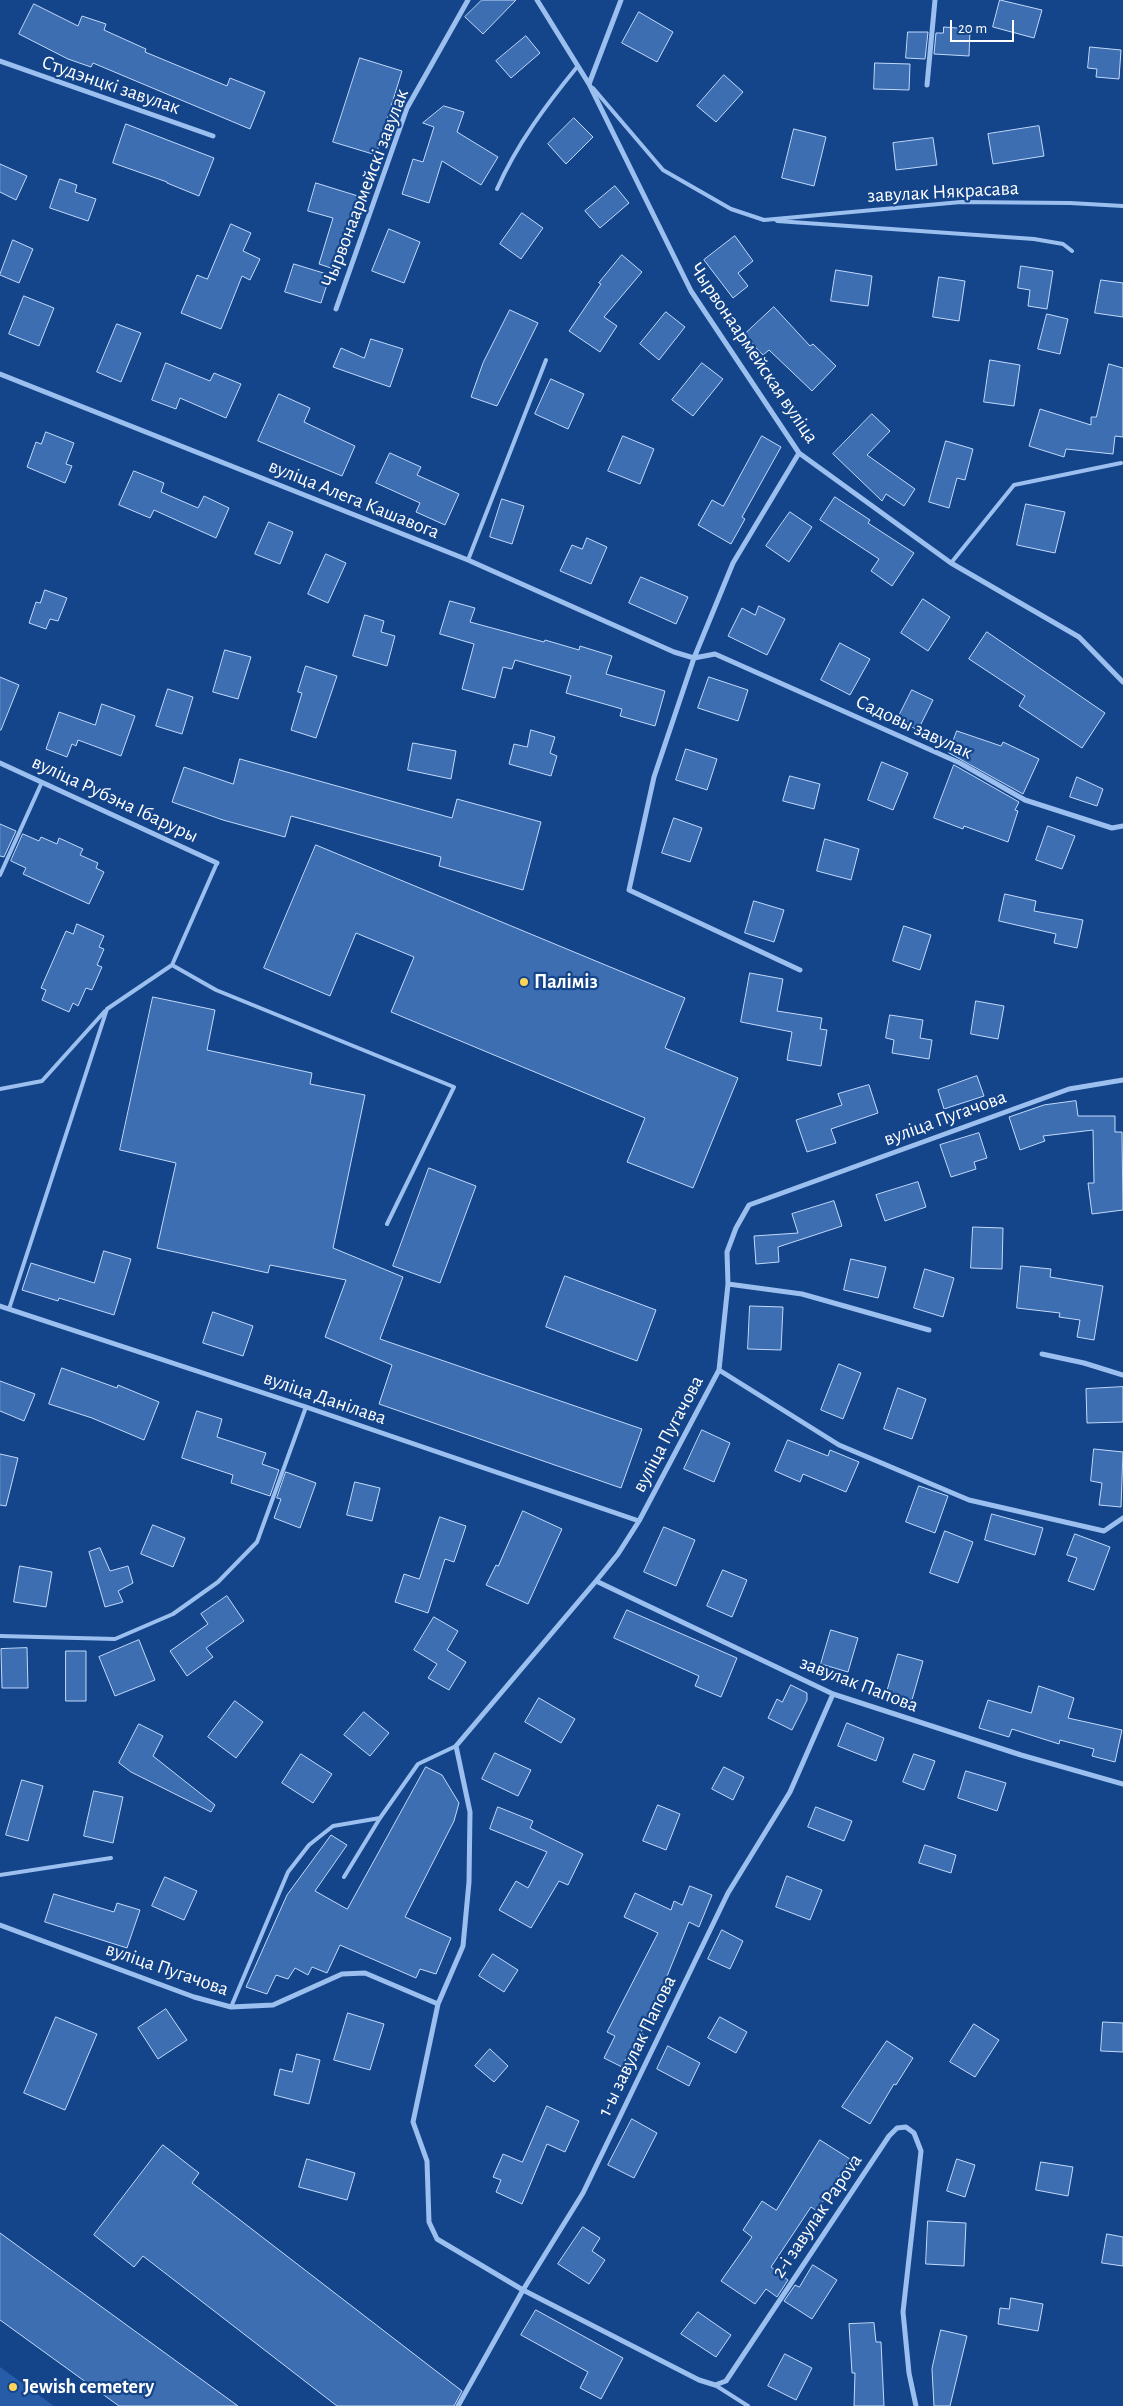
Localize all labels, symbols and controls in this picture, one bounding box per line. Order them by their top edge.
scale bar [953,10,1017,42]
text: 20 m [958,21,987,36]
street label: Студэнцкі завулак [39,50,183,120]
street label: Чырвонаармейскі завулак [316,85,414,291]
street label: завулак Някрасава [867,176,1019,208]
street label: Чырвонаармейская вуліца [684,258,824,448]
street label: вуліца Алега Кашавога [265,454,443,544]
street label: Садовы завулак [852,689,976,765]
street label: вуліца Рубэна Ібаруры [28,750,202,848]
place label: Паліміз [534,970,598,994]
marker: Паліміз [518,976,530,988]
street label: вуліца Пугачова [880,1085,1010,1151]
street label: вуліца Данілава [260,1366,390,1430]
street label: вуліца Пугачова [627,1372,709,1496]
street label: завулак Папова [796,1650,922,1718]
street label: вуліца Пугачова [102,1937,232,2001]
street label: 1-ы завулак Папова [593,1972,681,2120]
street label: 2-і завулак Papova [767,2149,867,2283]
place label: Jewish cemetery [23,2375,154,2399]
marker: Jewish cemetery [7,2381,19,2393]

